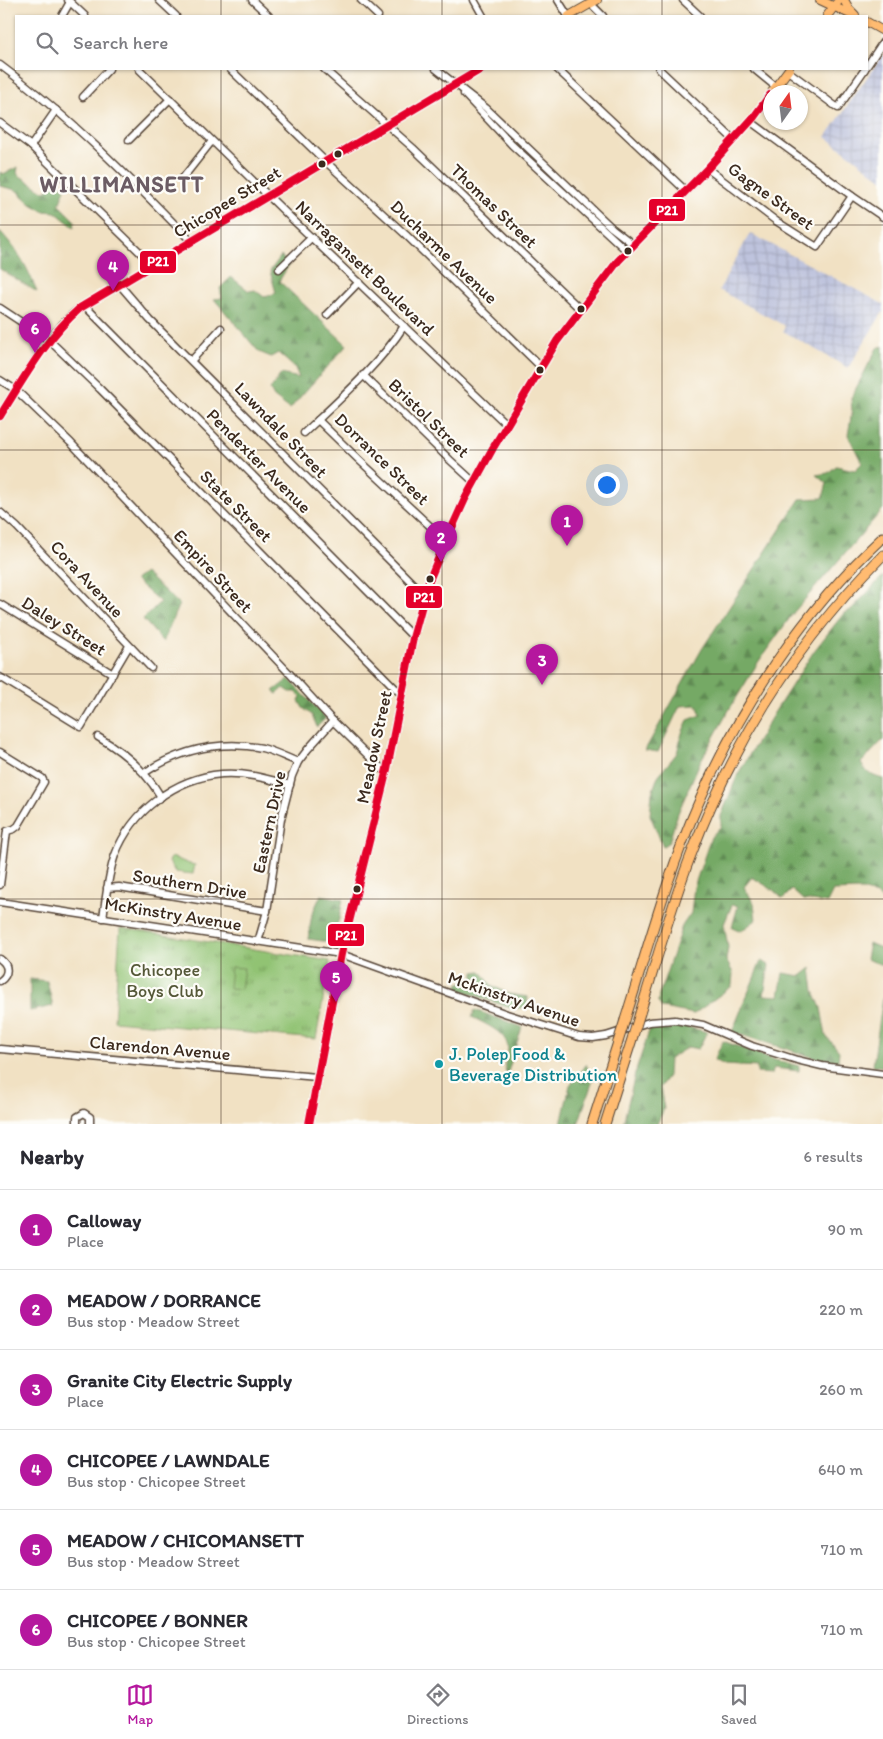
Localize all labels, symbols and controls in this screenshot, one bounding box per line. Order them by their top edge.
search box [15,15,868,70]
icon: search [33,29,61,57]
text: Search here [73,31,168,54]
north arrow [763,85,808,130]
unlabelled marker [333,149,343,159]
street label: Gagne Street [724,157,819,235]
unlabelled marker [317,159,327,169]
street label: Thomas Street [446,159,542,253]
street label: Chicopee Street [169,161,285,243]
district label: WILLIMANSETT [40,171,204,198]
street label: Ducharme Avenue [386,195,502,309]
street label: Narragansett Boulevard [291,196,439,340]
line badge: P21 [648,198,686,222]
text: P21 [656,202,678,219]
unlabelled marker [623,246,633,256]
pin: 4 [97,250,129,291]
line badge: P21 [139,250,177,274]
text: P21 [147,253,169,270]
unlabelled marker [576,304,586,314]
pin: 6 [19,312,51,353]
unlabelled marker [535,365,545,375]
street label: Bristol Street [384,374,474,462]
street label: Lawndale Street [230,378,332,483]
street label: Pendexter Avenue [202,404,316,518]
street label: Dorrance Street [330,408,434,510]
street label: State Street [195,465,277,547]
your location [594,472,620,498]
pin: 1 [551,505,583,546]
pin: 2 [425,521,457,562]
street label: Empire Street [169,525,257,617]
street label: Cora Avenue [46,536,128,622]
unlabelled marker [425,574,435,584]
line badge: P21 [405,585,443,609]
text: P21 [413,589,435,606]
street label: Daley Street [18,591,111,661]
pin: 3 [526,644,558,685]
street label: Meadow Street [351,688,397,805]
street label: Eastern Drive [247,769,291,875]
street label: Southern Drive [131,864,249,904]
unlabelled marker [352,884,362,894]
street label: McKinstry Avenue [103,892,243,936]
line badge: P21 [327,923,365,947]
text: P21 [335,927,357,944]
park label: Chicopee Boys Club [126,959,204,1002]
pin: 5 [320,961,352,1002]
street label: Mckinstry Avenue [445,966,583,1032]
street label: Clarendon Avenue [89,1031,231,1065]
place label: J. Polep Food & Beverage Distribution [449,1043,617,1086]
marker: J. Polep Food & Beverage Distribution [433,1058,445,1070]
text: Nearby [20,1144,84,1169]
text: 6 results [803,1147,863,1166]
text: Calloway [67,1209,141,1232]
text: 1 [32,1220,40,1239]
text: 90 m [828,1220,863,1239]
text: Place [67,1232,104,1251]
text: MEADOW / DORRANCE [67,1289,261,1312]
text: 2 [32,1300,40,1319]
text: 220 m [819,1300,863,1319]
text: Bus stop · Meadow Street [67,1312,240,1331]
text: Granite City Electric Supply [67,1369,292,1392]
text: 3 [32,1380,40,1399]
text: 260 m [819,1380,863,1399]
text: Place [67,1392,104,1411]
text: CHICOPEE / LAWNDALE [67,1449,269,1472]
text: 4 [31,1460,41,1479]
text: 640 m [818,1460,863,1479]
text: Bus stop · Chicopee Street [67,1472,246,1491]
text: MEADOW / CHICOMANSETT [67,1529,304,1552]
text: 5 [32,1540,40,1559]
text: 710 m [821,1540,863,1559]
text: Bus stop · Meadow Street [67,1552,240,1571]
text: CHICOPEE / BONNER [67,1609,248,1632]
text: 6 [32,1620,40,1639]
text: 710 m [821,1620,863,1639]
text: Bus stop · Chicopee Street [67,1632,246,1651]
tab: Map [126,1681,154,1728]
tab: Directions [407,1681,468,1728]
tab: Saved [721,1681,757,1728]

